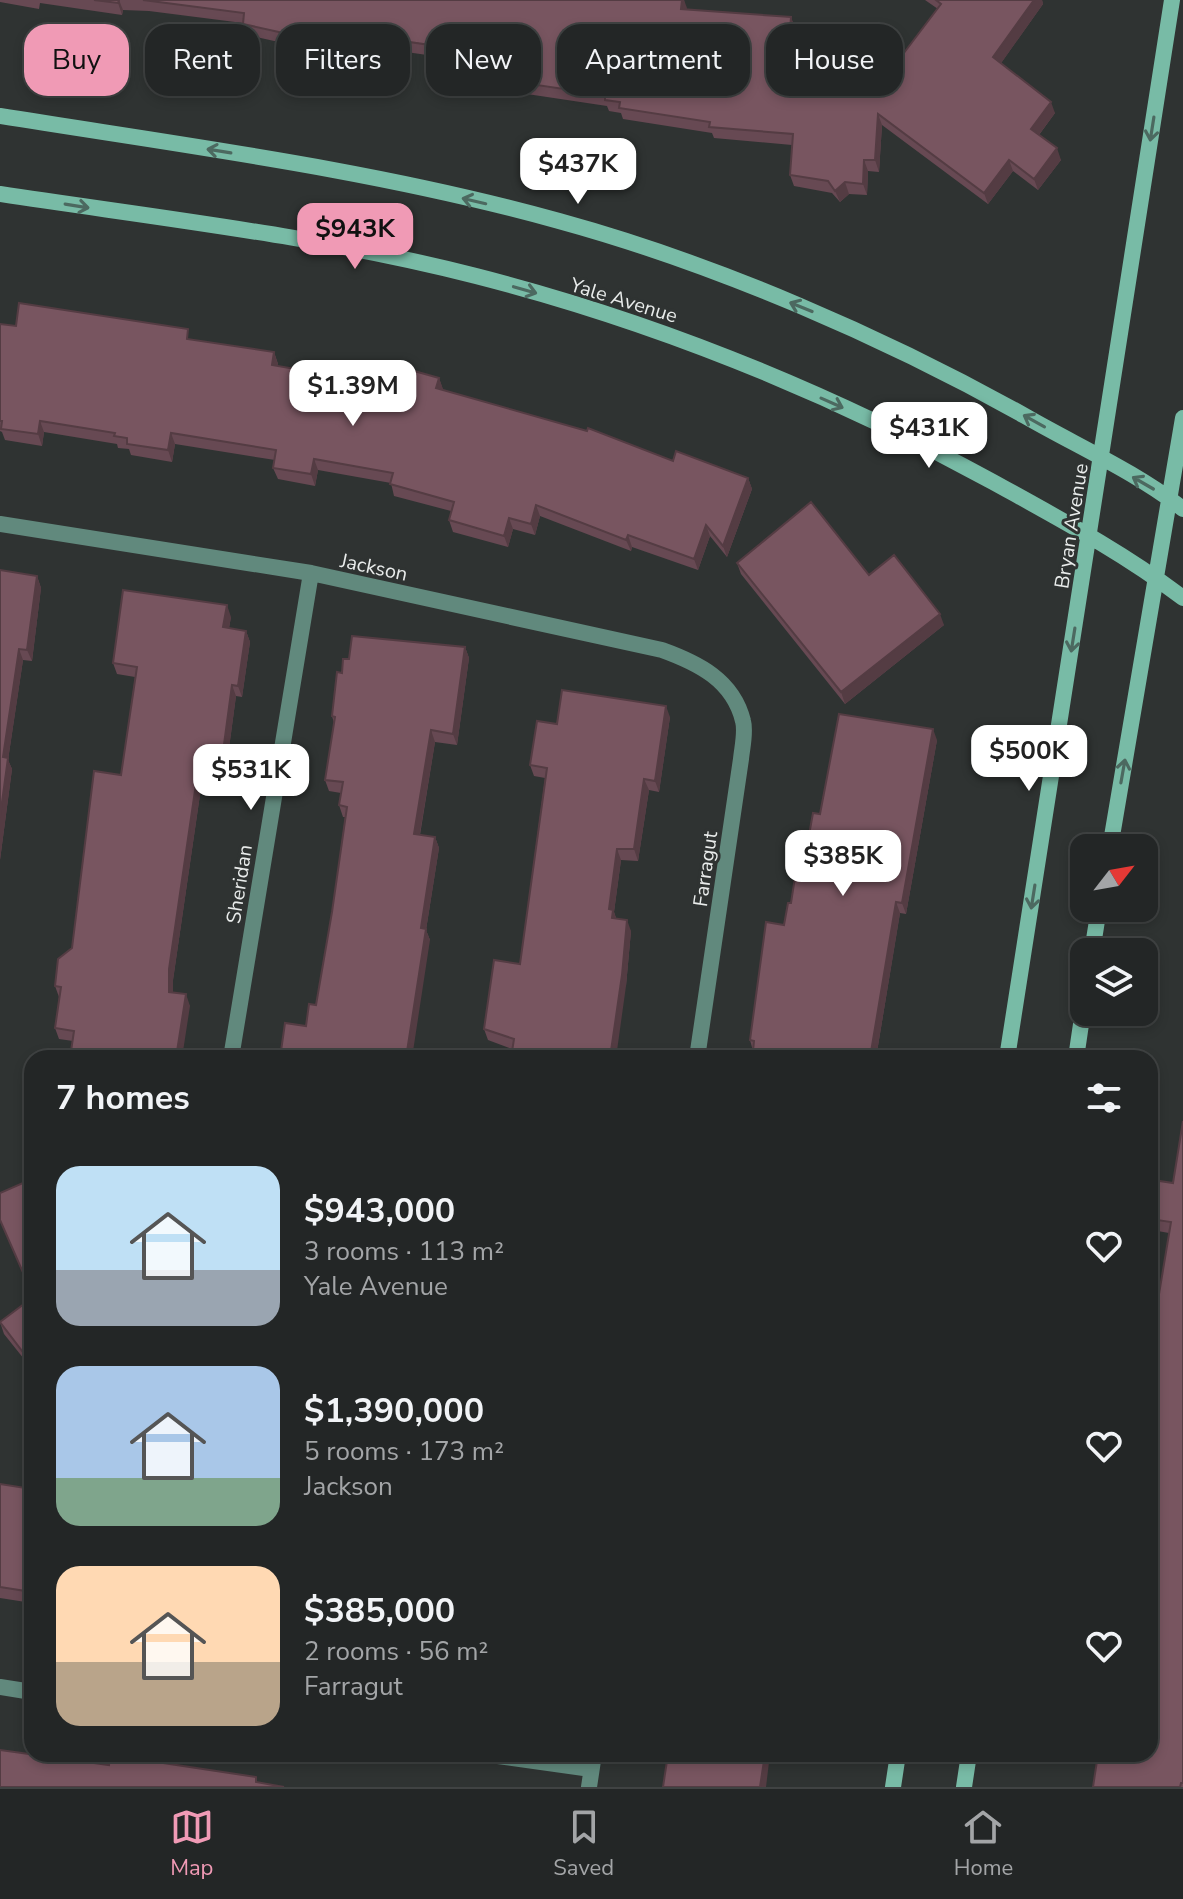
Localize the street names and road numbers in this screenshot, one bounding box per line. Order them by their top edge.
street label: Yale Avenue [566,271,681,330]
street label: Bryan Avenue [1048,461,1095,591]
street label: Jackson [337,547,410,588]
street label: Farragut [687,829,724,909]
street label: Sheridan [220,843,259,926]

